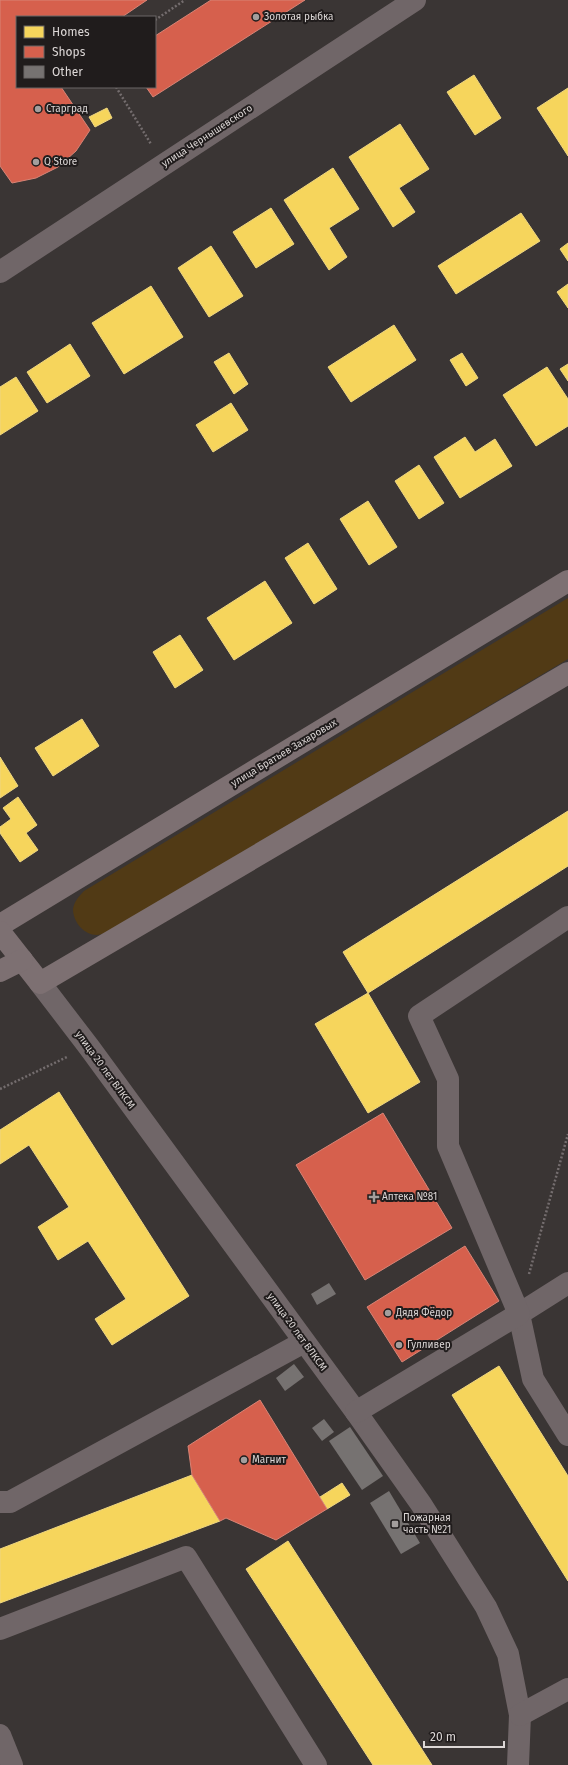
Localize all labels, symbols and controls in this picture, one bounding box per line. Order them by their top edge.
place label: Золотая рыбка [264,11,334,23]
marker: Золотая рыбка [251,12,261,22]
legend [16,16,156,88]
text: Homes [52,25,90,39]
text: Shops [52,45,86,59]
text: Other [52,65,83,79]
street label: улица Чернышевского [159,102,255,170]
place label: Старград [46,103,88,115]
marker: Старград [33,104,43,114]
place label: Q Store [44,156,77,168]
marker: Q Store [31,157,41,167]
street label: улица Братьев Захаровых [229,717,339,789]
street label: улица 20 лет ВЛКСМ [73,1029,137,1112]
place label: Аптека №81 [382,1191,437,1203]
marker: Аптека №81 [369,1192,379,1202]
street label: улица 20 лет ВЛКСМ [265,1291,329,1374]
place label: Дядя Фёдор [395,1306,452,1319]
marker: Дядя Фёдор [383,1308,393,1318]
place label: Гулливер [407,1339,451,1351]
marker: Гулливер [394,1340,404,1350]
place label: Магнит [252,1454,286,1466]
marker: Магнит [239,1455,249,1465]
place label: Пожарная часть №21 [403,1512,451,1536]
marker: Пожарная часть №21 [390,1519,400,1529]
scale bar [424,1723,504,1749]
text: 20 m [430,1730,456,1744]

